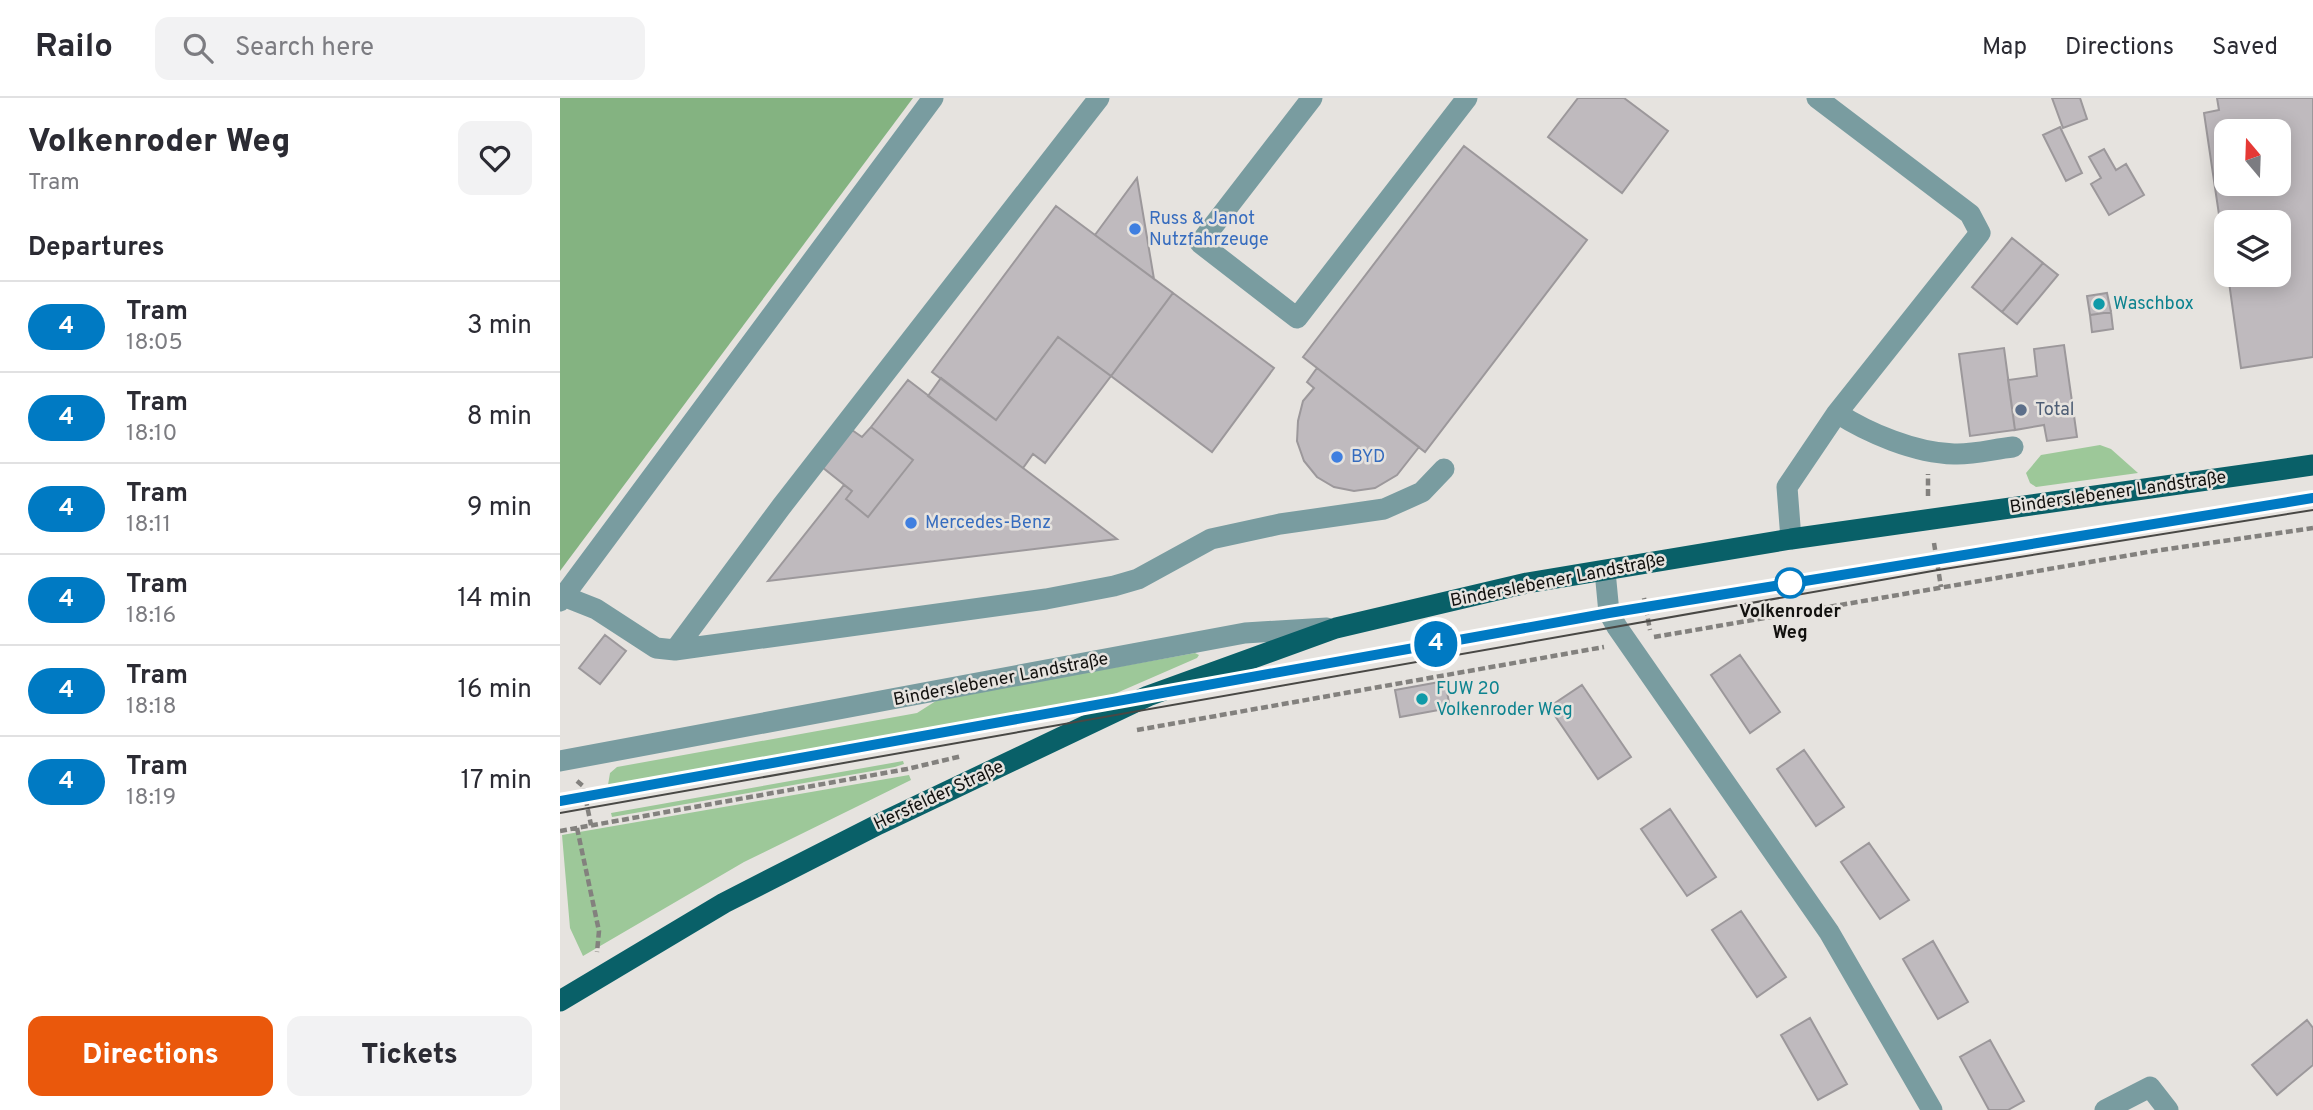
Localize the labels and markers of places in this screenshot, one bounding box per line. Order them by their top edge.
place label: Russ & Janot Nutzfahrzeuge [1149,208,1269,252]
marker: Russ & Janot Nutzfahrzeuge [1127,221,1143,237]
place label: Waschbox [2113,293,2194,316]
marker: Waschbox [2091,296,2107,312]
place label: Total [2035,399,2075,422]
marker: Total [2013,402,2029,418]
place label: BYD [1351,446,1385,469]
marker: BYD [1329,449,1345,465]
place label: Mercedes-Benz [925,512,1051,535]
marker: Mercedes-Benz [903,515,919,531]
marker: Volkenroder Weg [1775,568,1805,598]
place label: Volkenroder Weg [1739,601,1841,645]
place label: FUW 20 Volkenroder Weg [1436,678,1573,722]
marker: FUW 20 Volkenroder Weg [1414,691,1430,707]

